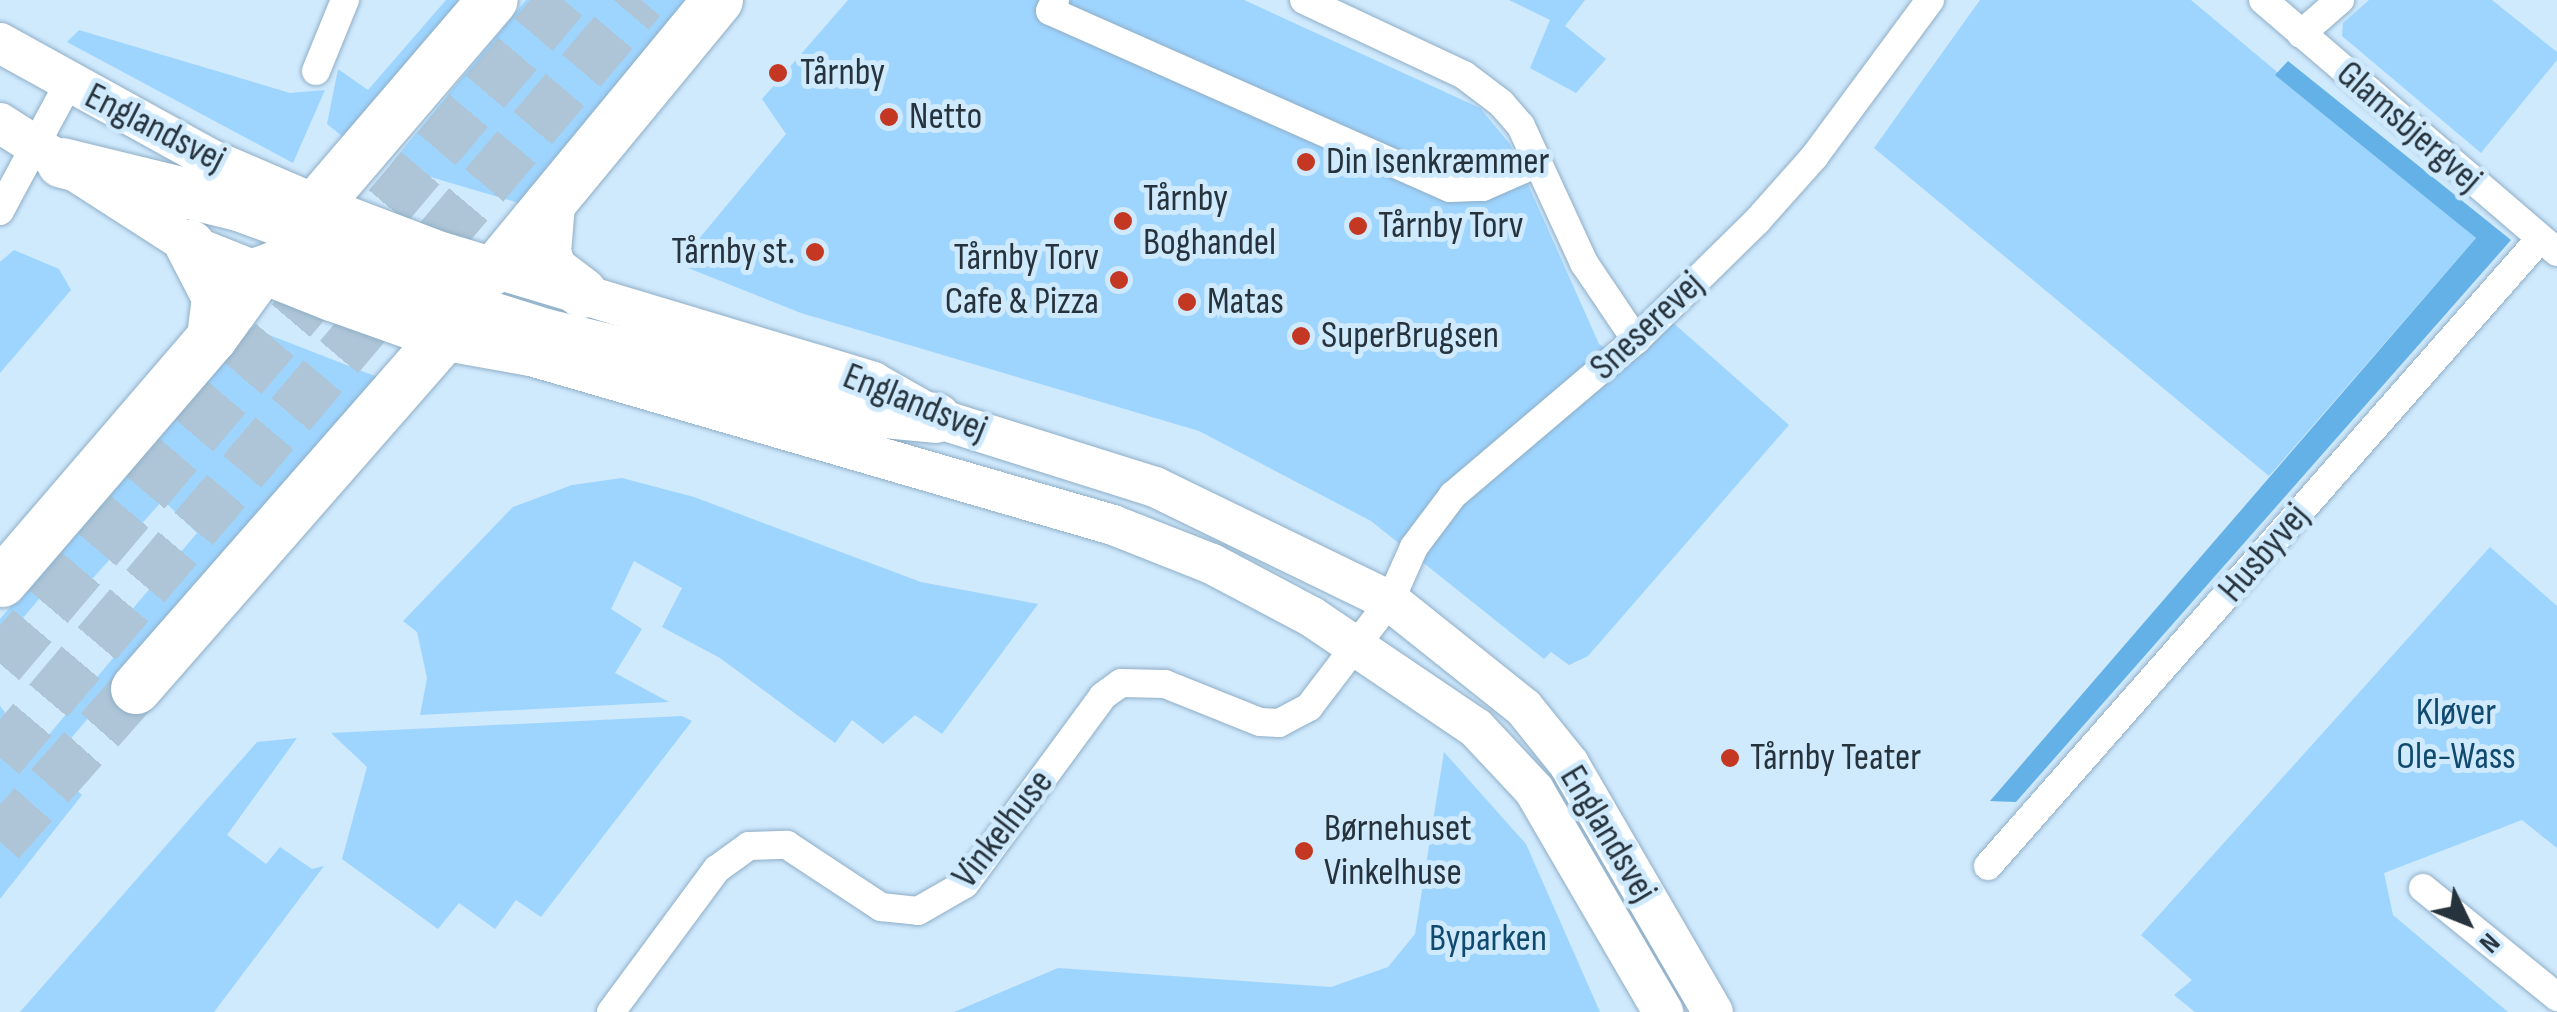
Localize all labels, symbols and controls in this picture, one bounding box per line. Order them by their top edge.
place label: Tårnby [800,50,885,96]
street label: Glamsbjergvej [2327,52,2491,202]
marker: Tårnby [765,60,791,86]
street label: Englandsvej [77,73,233,183]
place label: Netto [909,94,982,140]
marker: Netto [878,106,900,128]
place label: Din Isenkræmmer [1326,139,1550,185]
marker: Din Isenkræmmer [1295,151,1317,173]
place label: Tårnby Boghandel [1143,176,1276,266]
place label: Tårnby Torv [1378,203,1524,249]
marker: Tårnby Boghandel [1112,210,1134,232]
marker: Tårnby Torv [1347,215,1369,237]
place label: Tårnby st. [671,229,795,275]
place label: Tårnby Torv Cafe & Pizza [945,235,1099,324]
marker: Tårnby st. [804,241,826,263]
street label: Sneserevej [1581,262,1713,390]
marker: Tårnby Torv Cafe & Pizza [1108,269,1130,291]
place label: Matas [1207,279,1284,325]
marker: Matas [1176,291,1198,313]
place label: SuperBrugsen [1321,313,1499,359]
marker: SuperBrugsen [1290,325,1312,347]
street label: Englandsvej [837,354,993,452]
street label: Husbyvej [2209,494,2319,612]
park label: Kløver Ole-Wass [2396,690,2516,779]
place label: Tårnby Teater [1750,735,1921,781]
marker: Tårnby Teater [1719,747,1741,769]
street label: Englandsvej [1550,758,1666,910]
street label: Vinkelhuse [943,761,1063,897]
place label: Børnehuset Vinkelhuse [1324,806,1472,896]
marker: Børnehuset Vinkelhuse [1293,840,1315,862]
north arrow [2417,872,2517,972]
park label: Byparken [1429,916,1547,962]
text: N [2472,926,2506,960]

